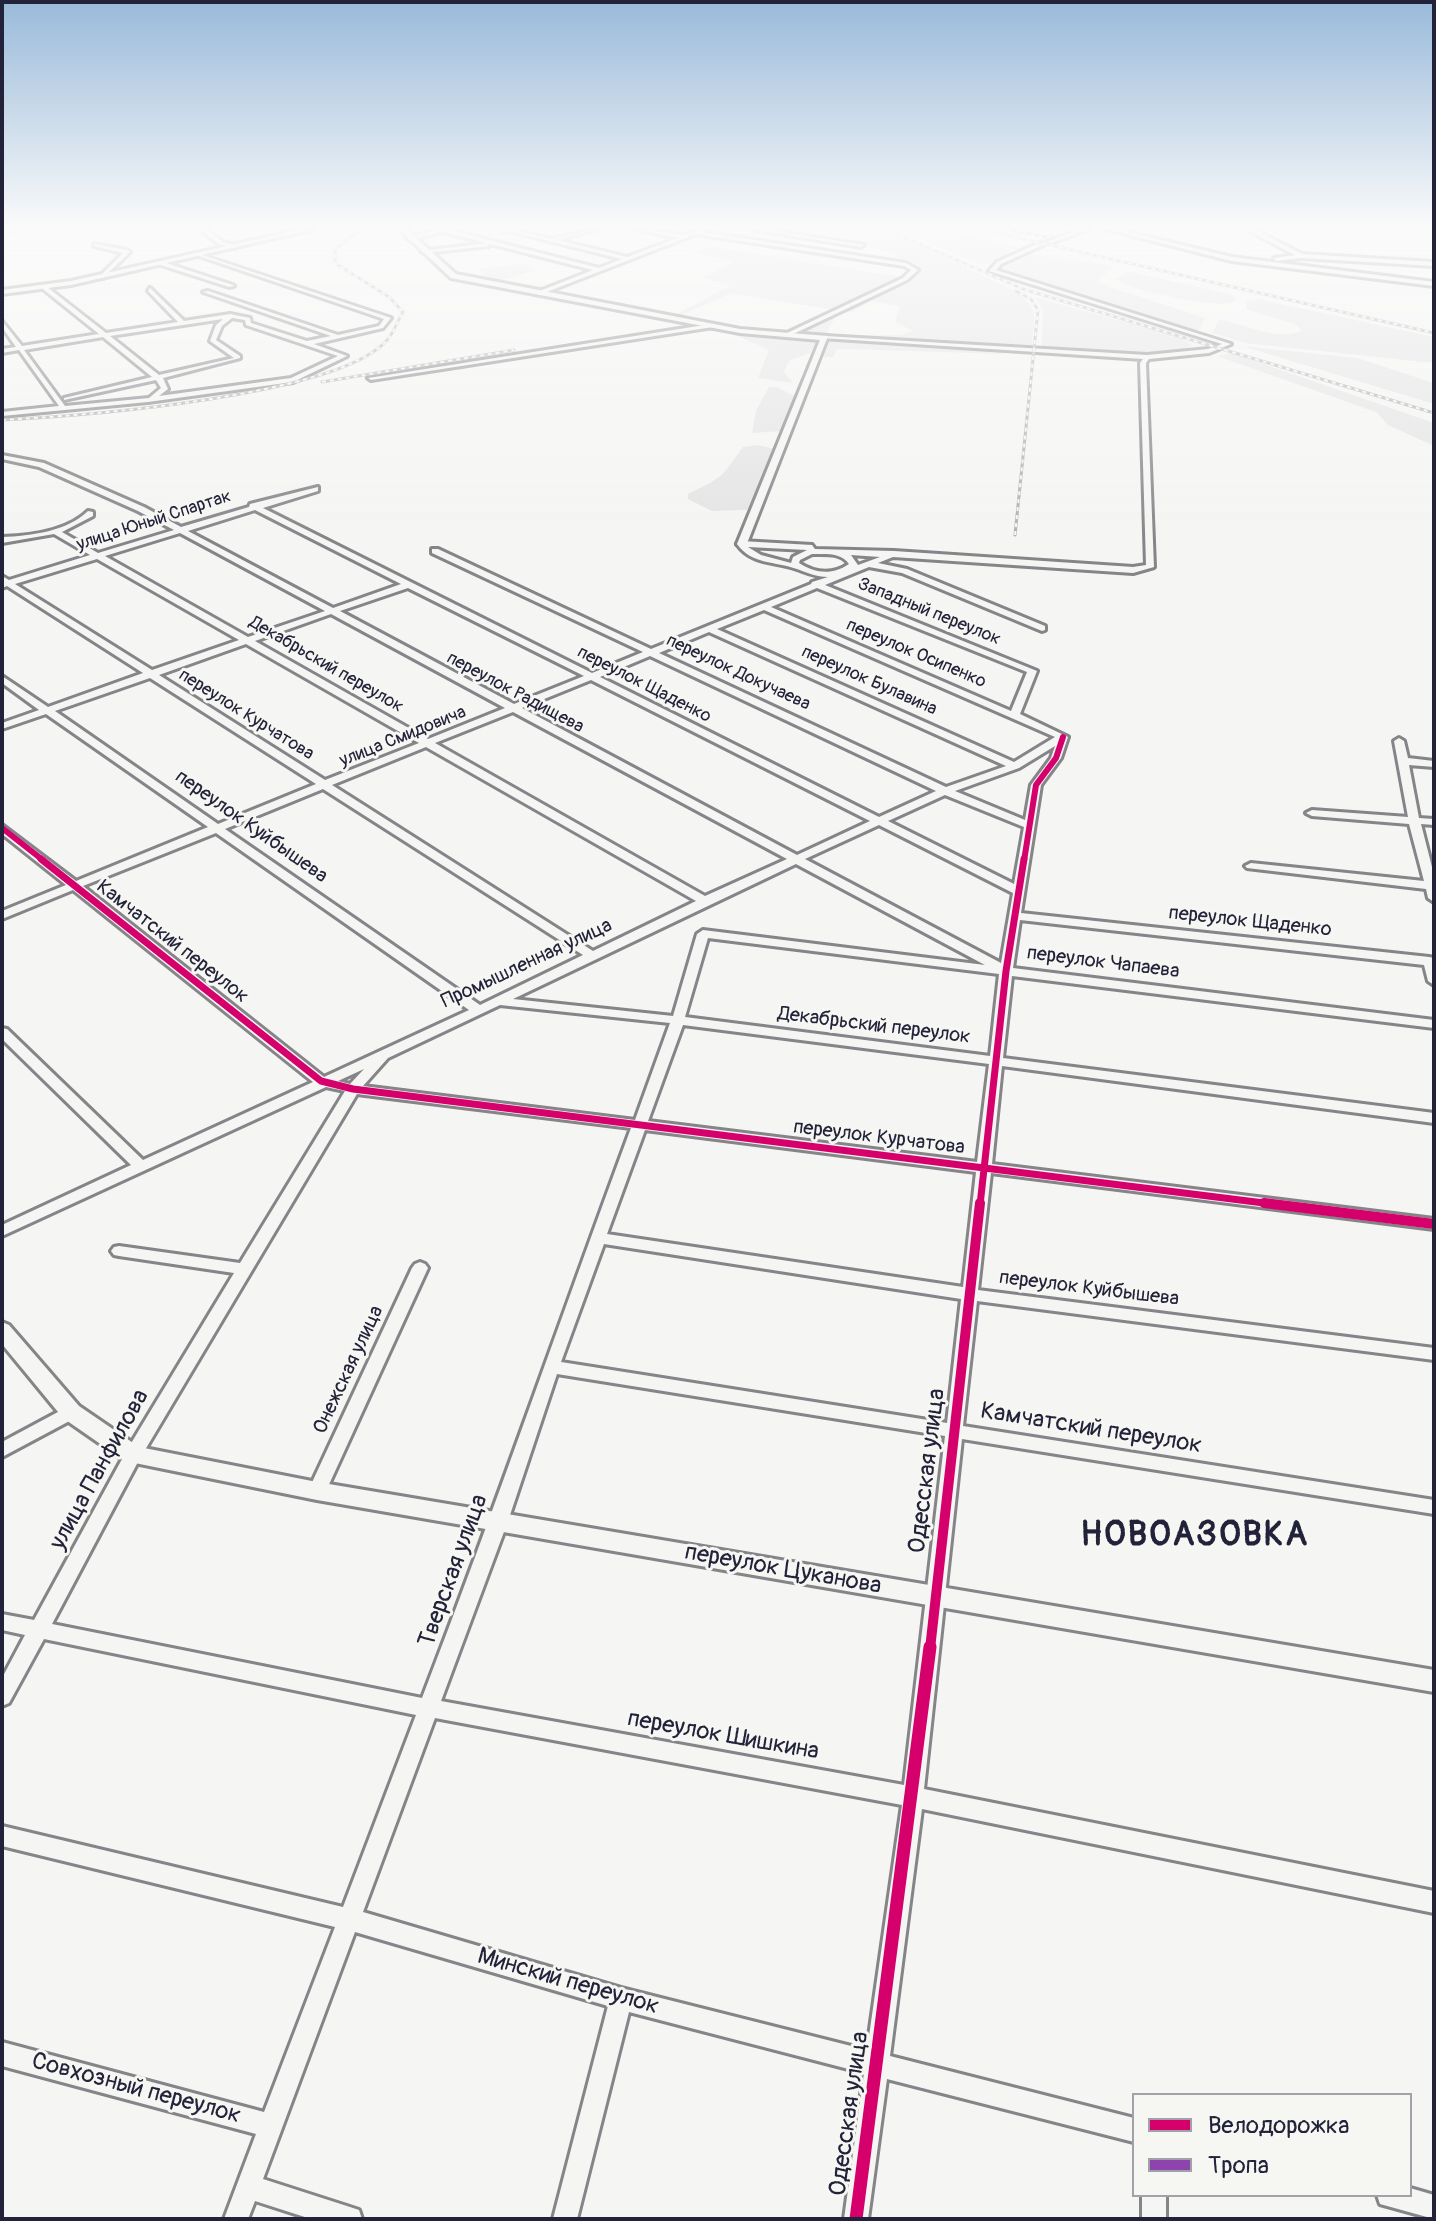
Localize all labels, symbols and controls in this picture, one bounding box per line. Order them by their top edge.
street label: улица Юный Спартак [74,486,234,556]
street label: Западный переулок [854,573,1004,651]
street label: Декабрьский переулок [245,612,407,718]
street label: переулок Осипенко [843,615,989,693]
street label: переулок Докучаева [663,630,813,716]
street label: переулок Булавина [798,641,940,721]
street label: переулок Щаденко [573,642,715,728]
street label: переулок Радищева [443,648,587,738]
street label: переулок Курчатова [174,665,318,765]
street label: улица Смидовича [337,702,469,772]
street label: переулок Куйбышева [170,765,332,889]
street label: Камчатский переулок [91,875,253,1009]
street label: переулок Щаденко [1167,902,1333,942]
street label: Промышленная улица [438,914,616,1014]
street label: переулок Чапаева [1025,942,1181,984]
street label: Декабрьский переулок [776,1002,972,1050]
street label: переулок Курчатова [792,1116,966,1160]
street label: переулок Куйбышева [998,1266,1180,1312]
street label: Онежская улица [309,1302,389,1438]
street label: улица Панфилова [44,1385,156,1555]
street label: Одесская улица [904,1387,952,1555]
street label: Камчатский переулок [978,1397,1204,1461]
street label: Тверская улица [413,1491,495,1651]
district label: НОВОАЗОВКА [1081,1516,1309,1556]
street label: переулок Цуканова [682,1539,884,1601]
street label: переулок Шишкина [625,1705,821,1767]
street label: Минский переулок [474,1942,662,2022]
street label: Одесская улица [824,2030,876,2198]
street label: Совхозный переулок [28,2047,244,2131]
legend [1132,2093,1412,2197]
text: Велодорожка [1208,2111,1349,2140]
text: Тропа [1208,2151,1269,2180]

